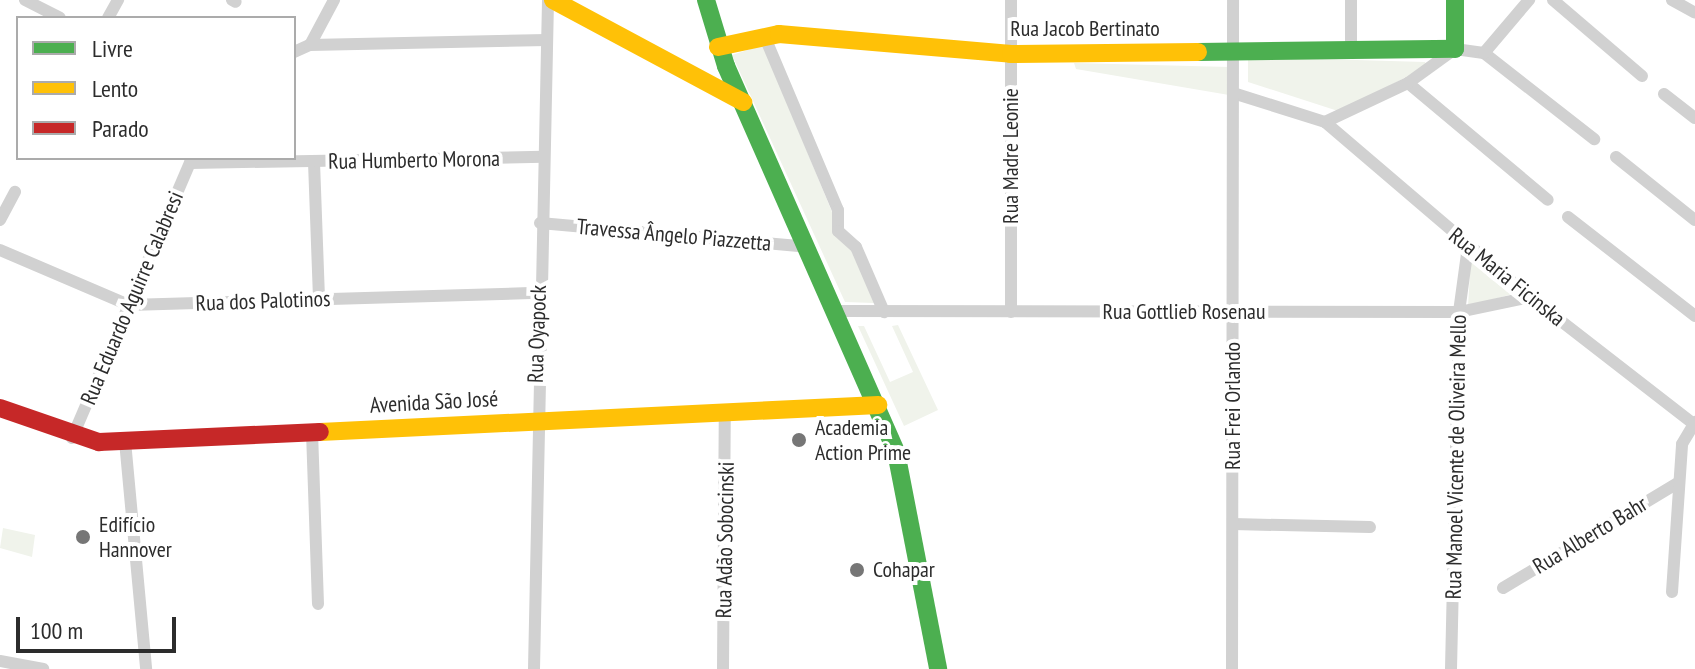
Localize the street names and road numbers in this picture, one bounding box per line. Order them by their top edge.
street label: Rua Jacob Bertinato [1010,16,1160,42]
street label: Rua Madre Leonie [998,88,1024,224]
street label: Rua Humberto Morona [328,145,500,175]
street label: Rua Eduardo Aguirre Calabresi [75,187,189,409]
street label: Travessa Ângelo Piazzetta [575,213,773,257]
street label: Rua Maria Ficinska [1444,222,1570,332]
street label: Rua dos Palotinos [195,285,331,317]
street label: Rua Oyapock [522,285,552,383]
street label: Rua Gottlieb Rosenau [1103,299,1265,325]
street label: Rua Manoel Vicente de Oliveira Mello [1440,314,1472,600]
street label: Rua Frei Orlando [1220,342,1246,470]
street label: Avenida São José [369,385,499,419]
street label: Rua Adão Sobocinski [710,461,740,619]
street label: Rua Alberto Bahr [1528,490,1652,580]

